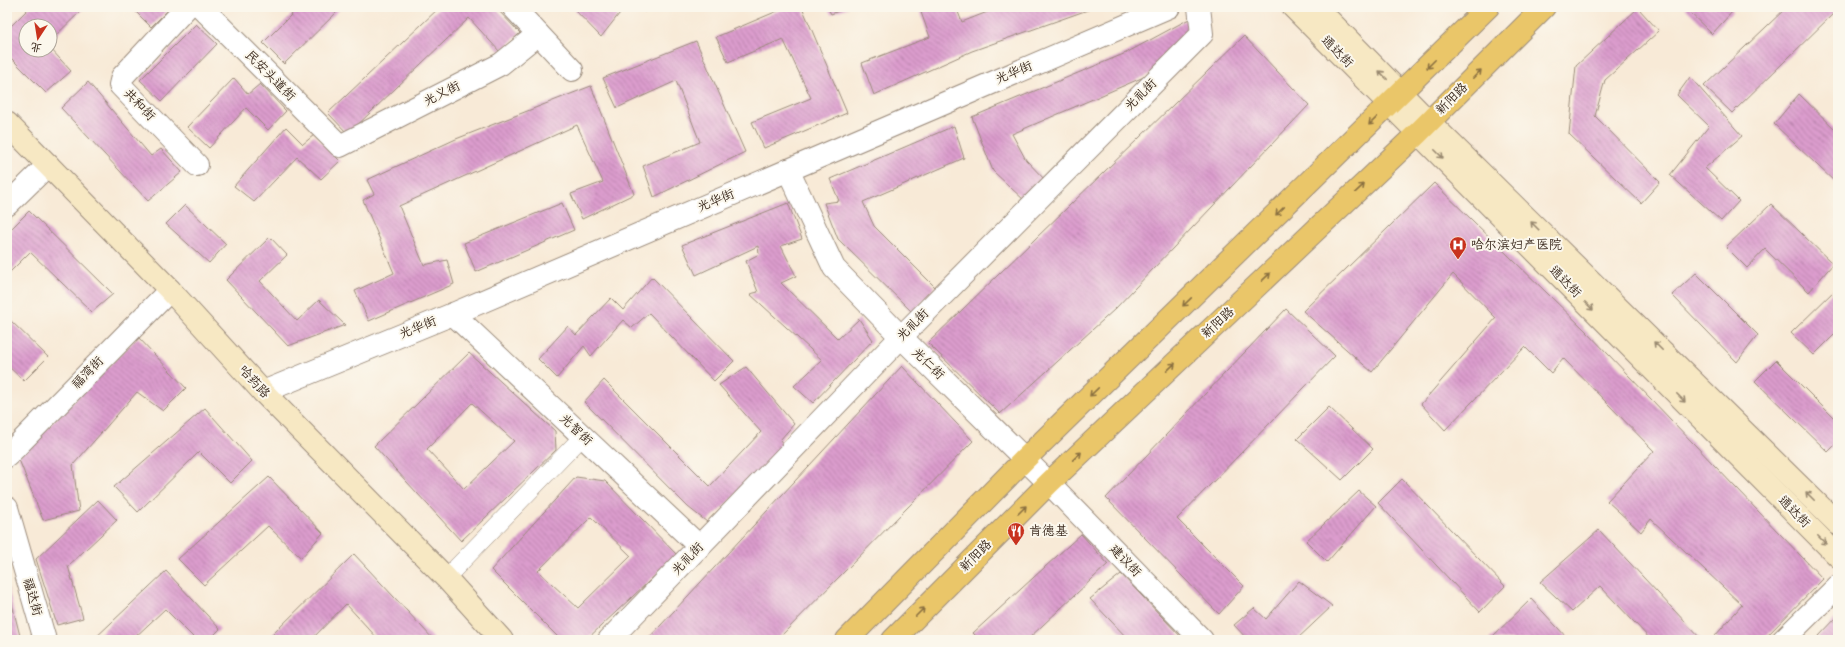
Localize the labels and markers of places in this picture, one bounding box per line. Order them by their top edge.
hospital icon: 哈尔滨妇产医院 [1448,235,1468,260]
place label: 哈尔滨妇产医院 [1471,235,1562,256]
restaurant icon: 肯德基 [1006,521,1026,546]
place label: 肯德基 [1029,521,1068,542]

